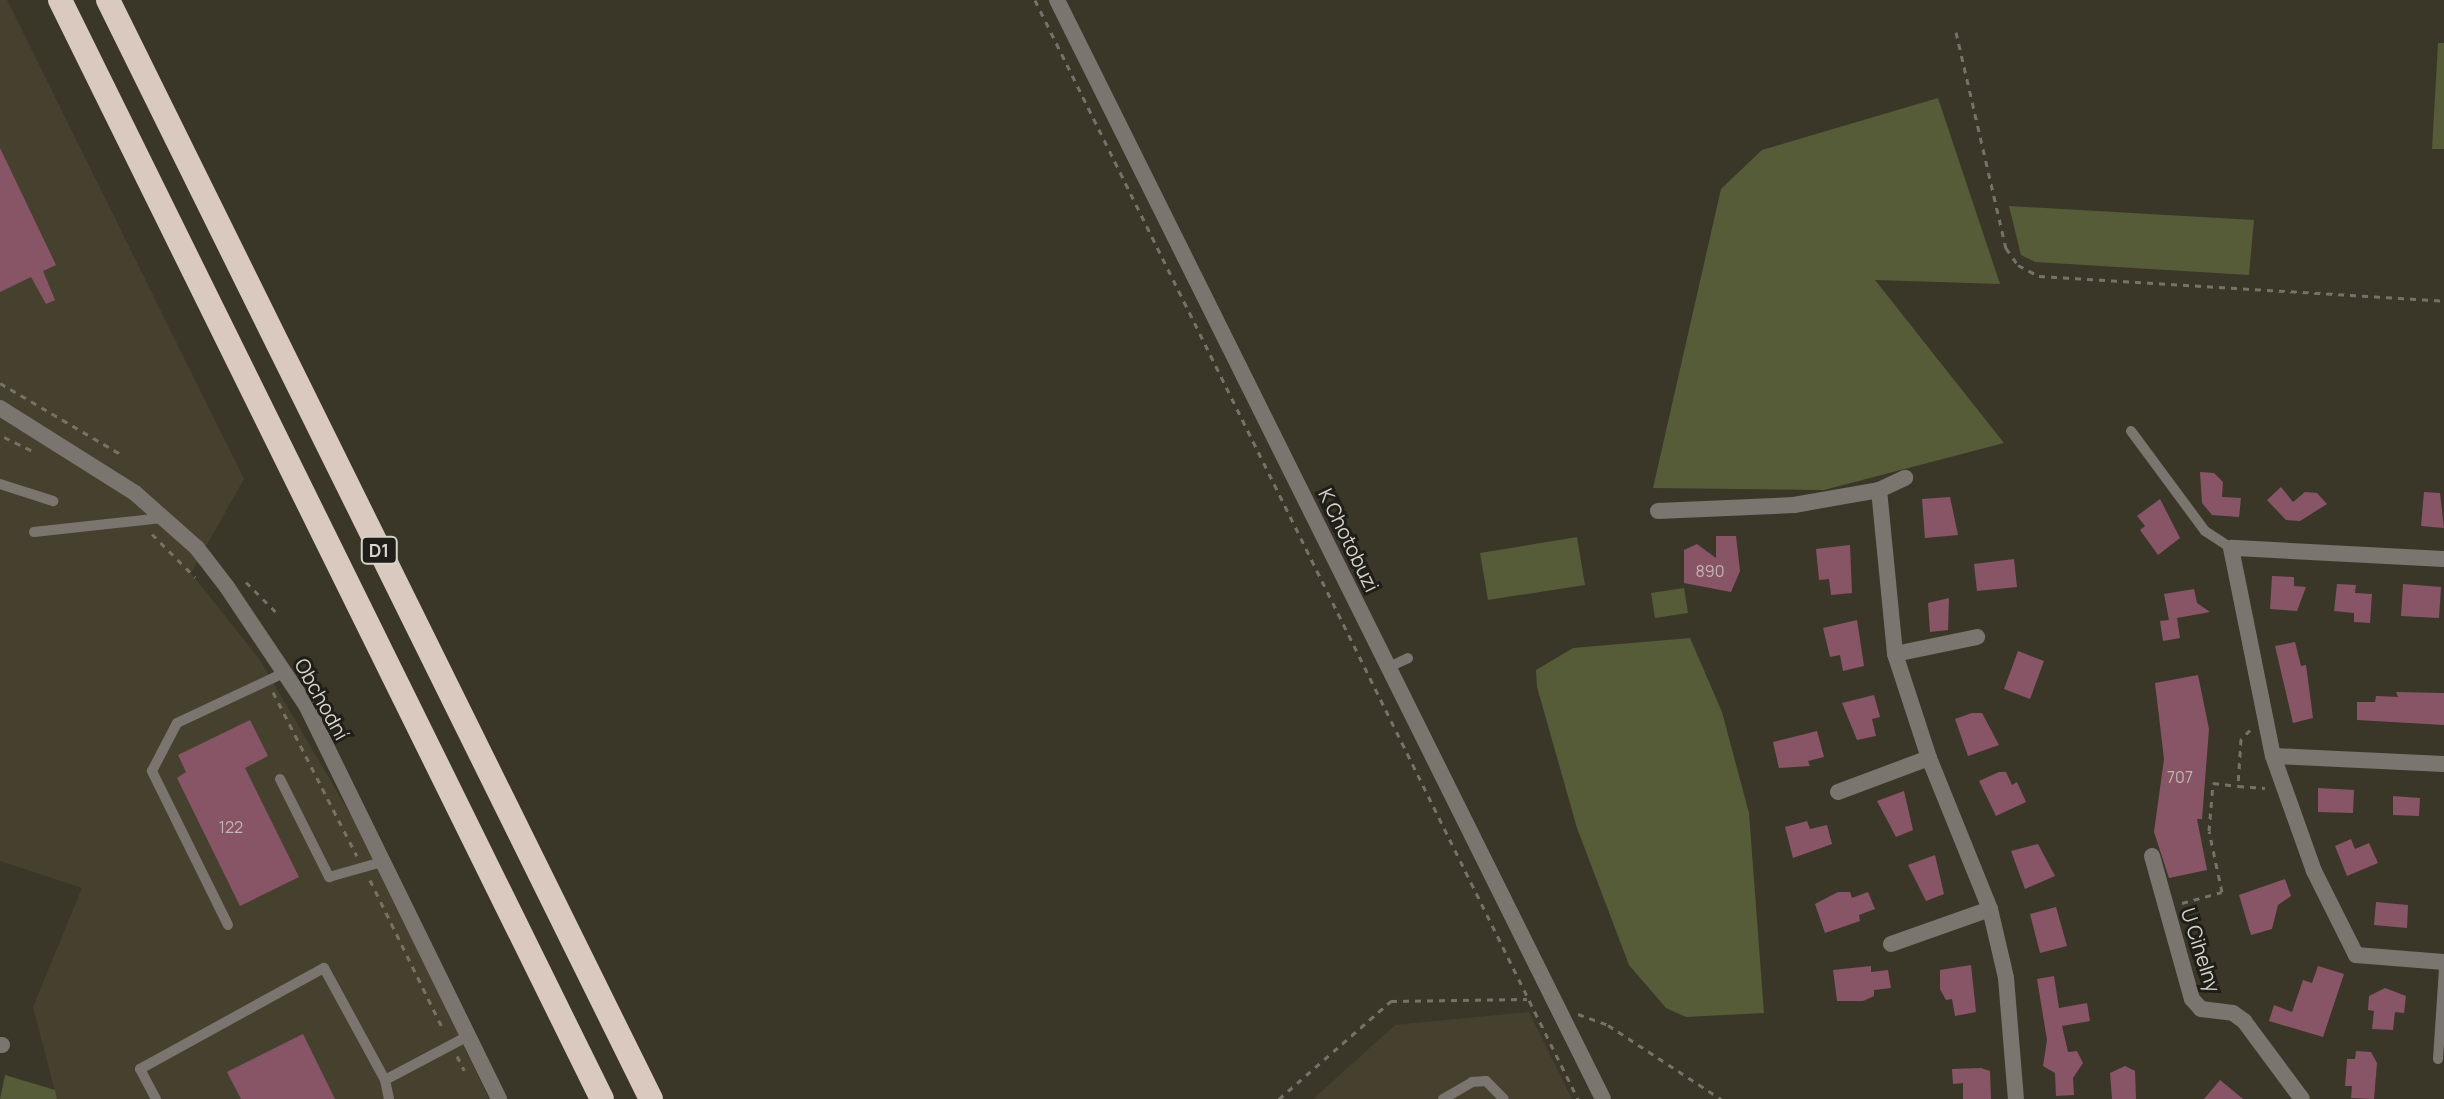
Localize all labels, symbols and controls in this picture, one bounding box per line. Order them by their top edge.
street label: K Chotobuzi [1314,484,1384,596]
road number: D1 [359,536,399,564]
house number: 890 [1696,561,1724,581]
street label: Obchodní [290,654,354,744]
house number: 707 [2167,767,2193,787]
house number: 122 [219,817,243,837]
street label: U Cihelny [2176,905,2226,995]

